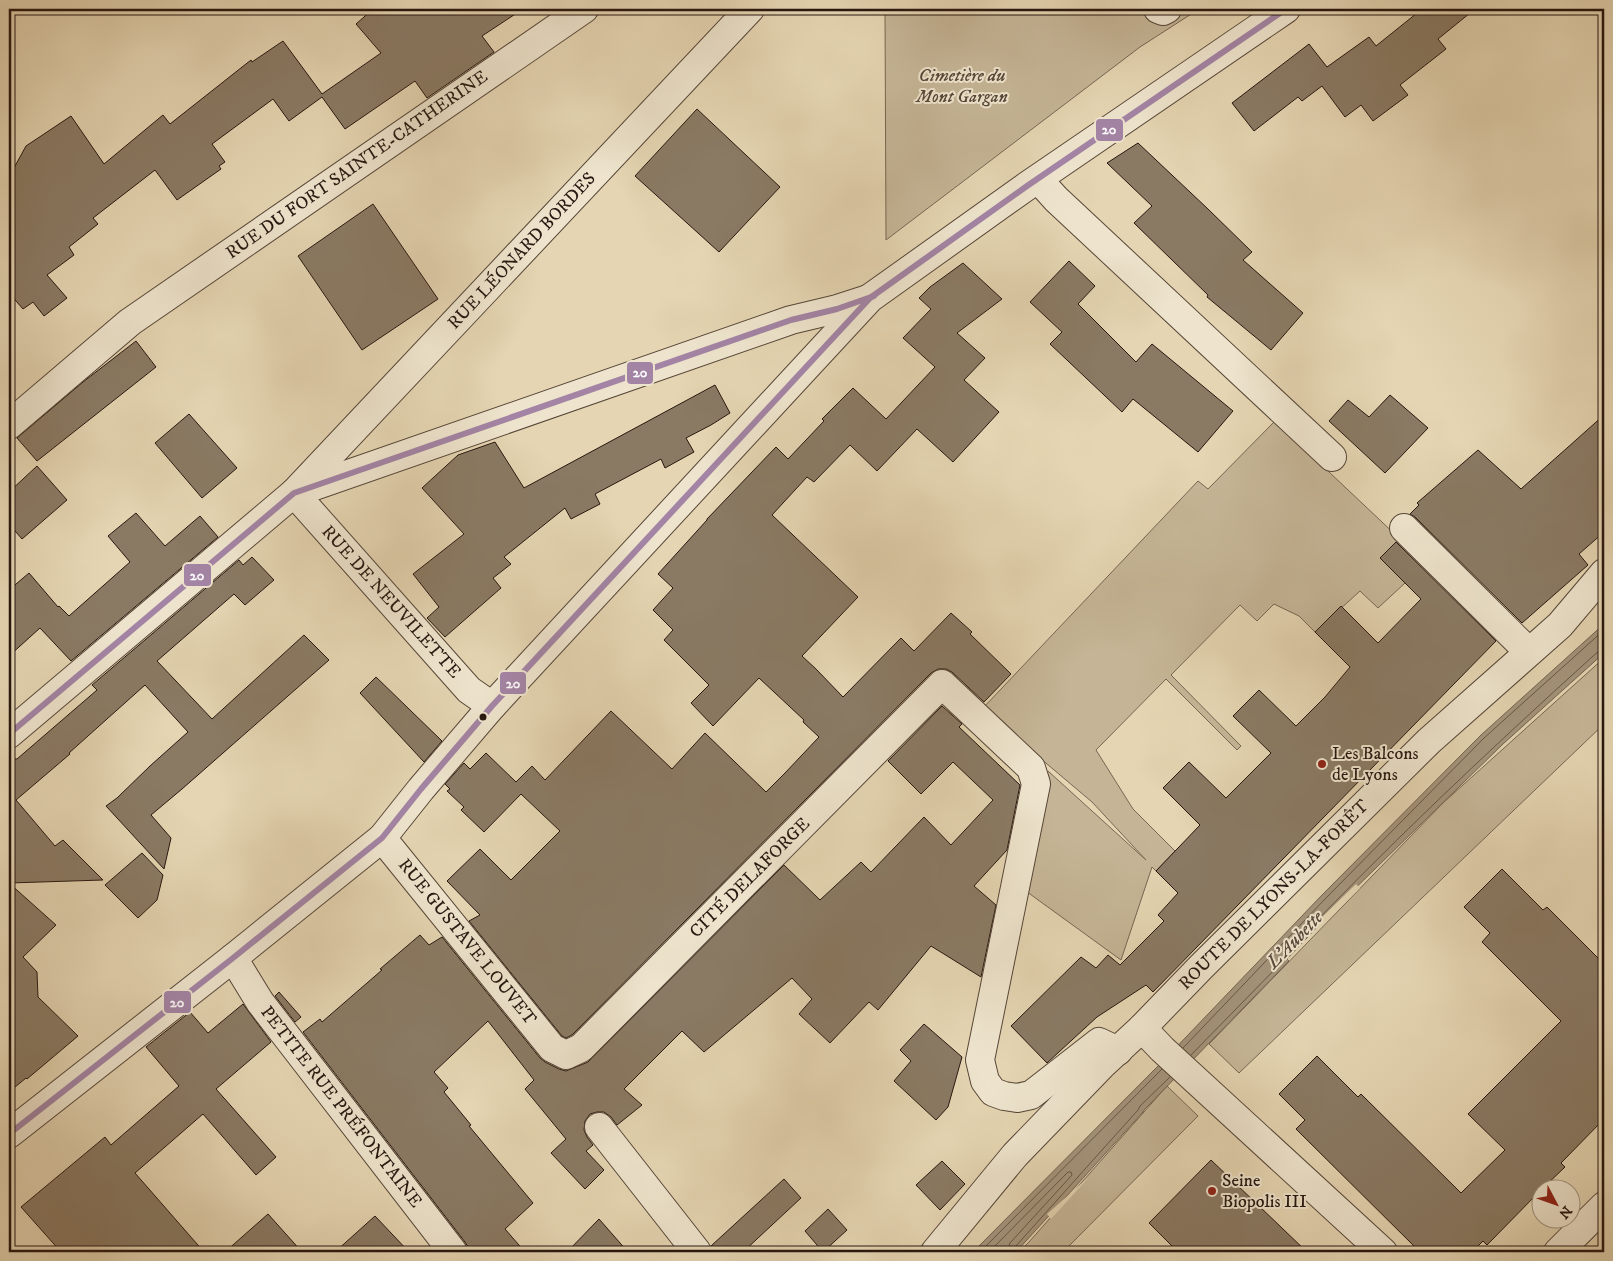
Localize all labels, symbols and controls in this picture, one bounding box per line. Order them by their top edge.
park label: Cimetière du Mont Gargan [914,65,1008,108]
street label: RUE DU FORT SAINTE-CATHERINE [222,66,492,264]
line badge: 20 [1095,118,1124,142]
text: 20 [1102,121,1117,139]
street label: RUE LÉONARD BORDES [443,168,601,334]
line badge: 20 [626,361,654,385]
text: 20 [633,364,648,382]
street label: RUE DE NEUVILETTE [317,521,466,683]
line badge: 20 [183,563,212,587]
text: 20 [190,567,205,585]
line badge: 20 [499,671,527,695]
text: 20 [506,675,521,693]
unlabelled marker [478,712,488,722]
place label: Les Balcons de Lyons [1332,743,1419,786]
marker: Les Balcons de Lyons [1316,758,1328,770]
street label: ROUTE DE LYONS-LA-FORÊT [1174,795,1374,995]
street label: CITÉ DELAFORGE [685,813,815,943]
street label: RUE GUSTAVE LOUVET [393,854,541,1030]
water label: L'Aubette [1261,906,1329,974]
line badge: 20 [163,990,192,1014]
text: 20 [170,994,185,1012]
street label: PETITE RUE PRÉFONTAINE [255,1002,427,1212]
place label: Seine Biopolis III [1222,1170,1307,1213]
north arrow [1530,1178,1580,1228]
marker: Seine Biopolis III [1206,1185,1218,1197]
text: N [1554,1202,1576,1222]

